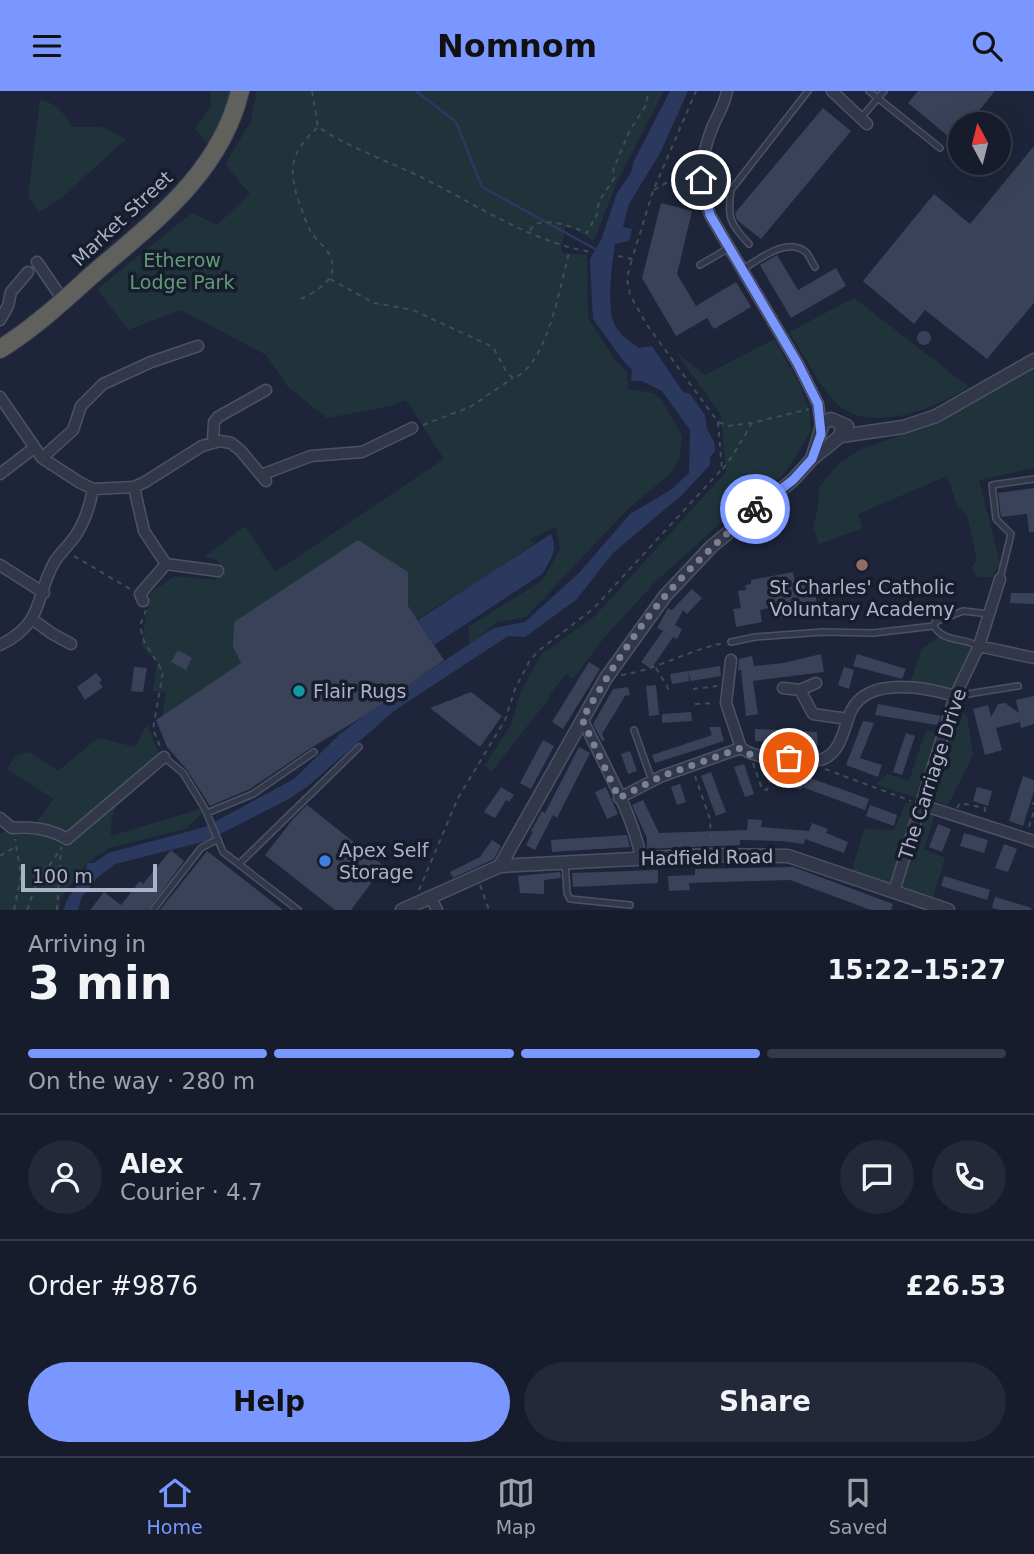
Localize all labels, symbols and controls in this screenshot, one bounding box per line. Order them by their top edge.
icon: menu [28,27,66,65]
text: Nomnom [437,27,597,65]
icon: search [968,27,1006,65]
north arrow [948,112,1012,175]
map controls [948,112,1011,175]
pin [671,150,731,210]
icon: home [682,161,720,199]
street label: Market Street [67,166,177,270]
park label: Etherow Lodge Park [130,249,234,293]
courier [720,474,790,544]
icon: bike [736,490,774,528]
marker: St Charles' Catholic Voluntary Academy [854,557,870,573]
place label: St Charles' Catholic Voluntary Academy [769,576,955,620]
place label: Flair Rugs [313,680,406,702]
marker: Flair Rugs [291,683,307,699]
street label: The Carriage Drive [894,686,970,863]
pin [759,728,819,788]
icon: bag [770,739,808,777]
place label: Apex Self Storage [339,839,430,883]
street label: Hadfield Road [640,845,774,869]
marker: Apex Self Storage [317,853,333,869]
scale bar [21,861,158,893]
text: 100 m [32,865,93,887]
text: Arriving in [28,931,146,957]
text: 15:22–15:27 [827,955,1006,985]
text: 3 min [28,956,172,1010]
text: On the way · 280 m [28,1068,255,1094]
button: person [28,1140,102,1214]
button: chat [840,1140,914,1214]
button: phone [932,1140,1006,1214]
text: Alex [120,1149,183,1179]
text: Courier · 4.7 [120,1179,263,1205]
text: Order #9876 [28,1271,198,1301]
text: £26.53 [906,1271,1006,1301]
button: Help [28,1362,510,1442]
button: Share [524,1362,1006,1442]
tab: Home [147,1474,203,1538]
tab: Map [496,1474,536,1538]
tab: Saved [829,1474,887,1538]

